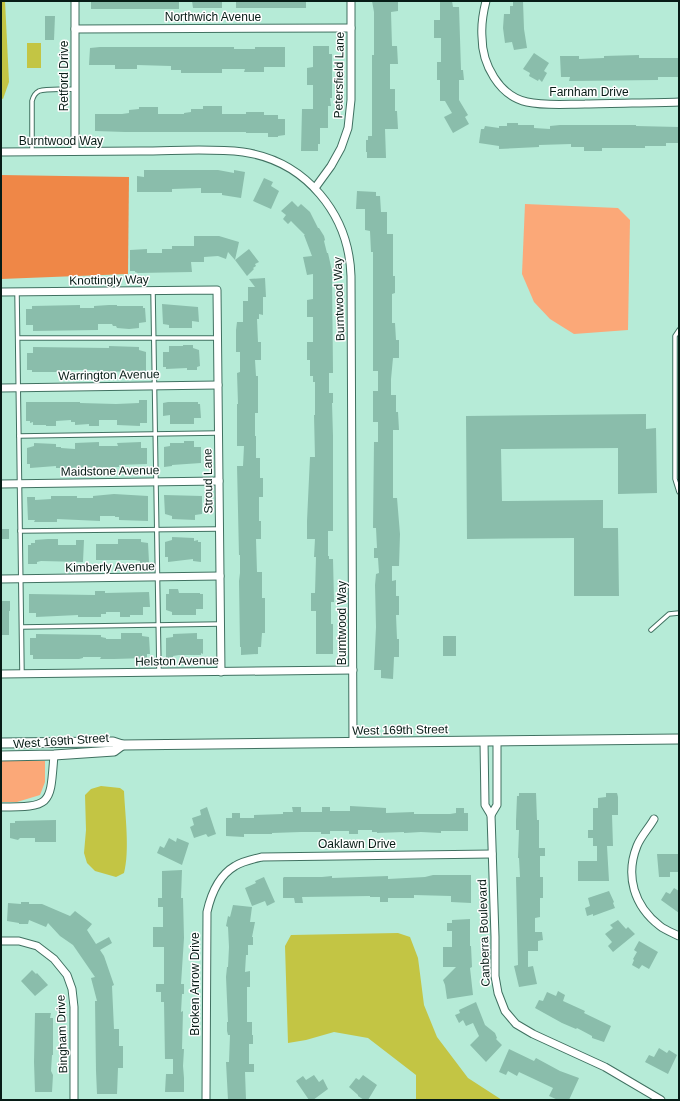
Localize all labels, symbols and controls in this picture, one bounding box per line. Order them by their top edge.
street label: Northwich Avenue [165,10,262,24]
street label: Petersfield Lane [331,31,347,118]
street label: Retford Drive [57,40,71,111]
street label: Farnham Drive [549,85,629,99]
street label: Burntwood Way [19,134,103,148]
street label: Burntwood Way [331,257,347,341]
street label: Knottingly Way [69,272,149,288]
street label: Warrington Avenue [58,367,160,383]
street label: Stroud Lane [200,448,216,514]
street label: Maidstone Avenue [61,463,160,479]
street label: Kimberly Avenue [65,559,155,575]
street label: Burntwood Way [335,581,349,665]
street label: Helston Avenue [135,653,219,669]
street label: West 169th Street [352,722,449,738]
street label: West 169th Street [13,731,110,751]
street label: Oaklawn Drive [318,837,396,851]
street label: Canberra Boulevard [475,879,493,987]
street label: Broken Arrow Drive [188,932,202,1036]
street label: Bingham Drive [54,994,70,1074]

